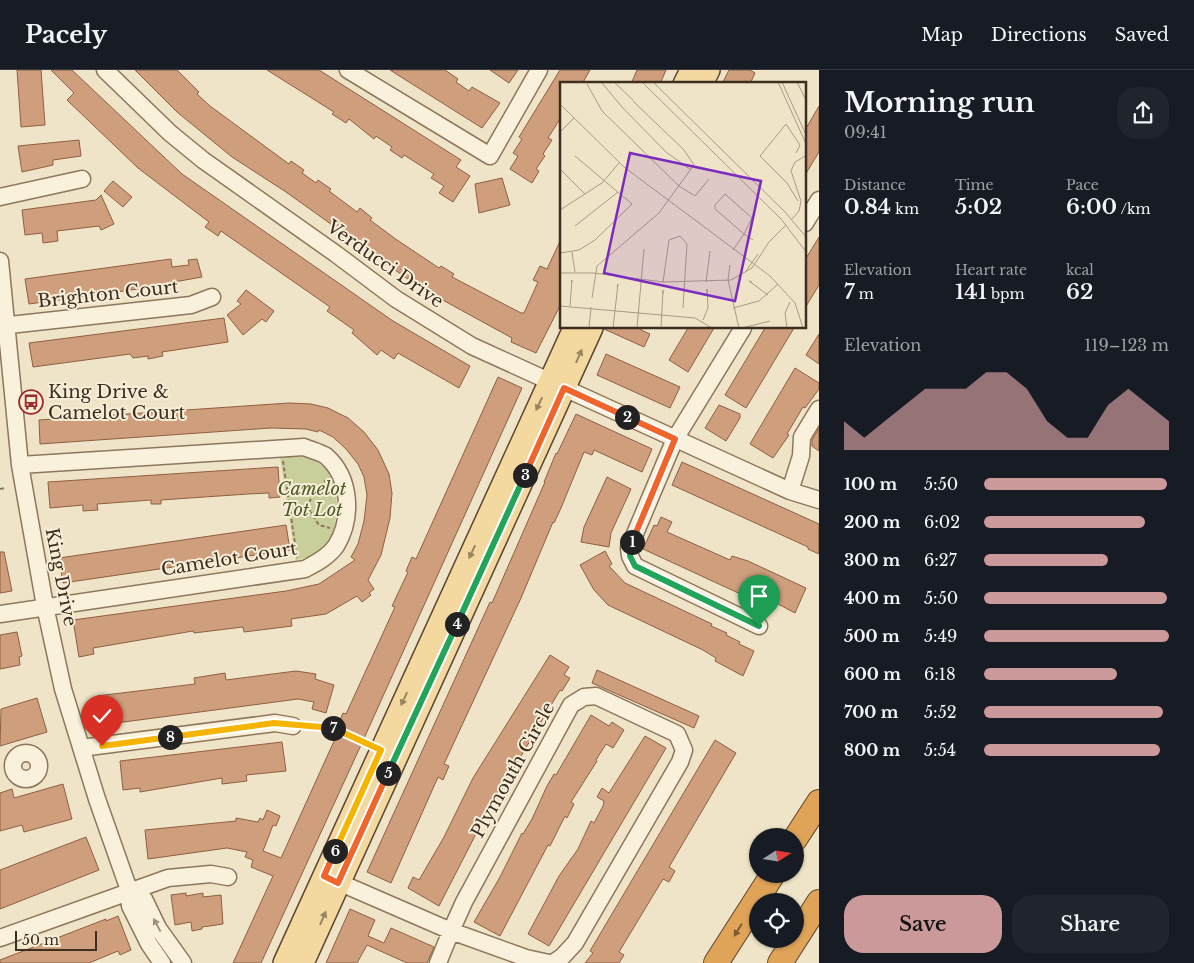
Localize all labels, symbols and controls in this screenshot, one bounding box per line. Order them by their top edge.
text: Pacely [25,20,107,49]
text: Map [921,24,963,46]
text: Directions [991,24,1087,46]
text: Saved [1115,24,1169,46]
inset map [560,82,806,329]
text: Morning run [844,85,1035,120]
button: share [1117,87,1169,139]
text: 09:41 [844,122,887,142]
text: Distance [844,176,906,194]
text: Time [955,176,994,194]
text: Pace [1066,176,1099,194]
text: 0.84 [844,194,891,220]
text: 5:02 [955,194,1002,220]
text: 6:00 [1066,194,1117,220]
text: km [891,200,919,218]
text: /km [1117,200,1151,218]
street label: Verducci Drive [322,215,448,312]
text: Elevation [844,261,912,279]
text: Heart rate [955,261,1027,279]
text: kcal [1066,261,1094,279]
street label: Brighton Court [36,276,180,312]
text: 7 [844,279,855,305]
text: 141 [955,279,987,305]
text: 62 [1066,279,1093,305]
text: m [855,285,874,303]
text: bpm [987,285,1025,303]
text: Elevation [844,335,921,355]
text: 119–123 m [1084,335,1169,355]
one-way arrow [575,349,583,363]
place label: King Drive & Camelot Court [48,381,185,424]
bus stop icon: King Drive & Camelot Court [18,389,44,415]
one-way arrow [535,397,543,411]
pin: 2 [614,404,640,430]
text: 2 [623,408,632,426]
pin: 3 [512,462,538,488]
text: 3 [521,466,530,484]
text: 100 m [844,474,897,494]
text: 5:50 [924,474,958,494]
park label: Camelot Tot Lot [278,478,347,521]
text: 200 m [844,512,901,532]
text: 6:02 [924,512,960,532]
street label: King Drive [41,526,81,628]
pin: 1 [620,530,644,554]
text: 1 [629,533,636,551]
street label: Camelot Court [159,537,299,581]
one-way arrow [468,544,476,559]
text: 300 m [844,550,900,570]
text: 6:27 [924,550,957,570]
pin [738,575,780,626]
icon: arrive [745,582,773,610]
text: 400 m [844,588,901,608]
text: 5:50 [924,588,958,608]
pin: 4 [444,612,470,636]
text: 4 [453,615,462,633]
text: 500 m [844,626,900,646]
text: 5:49 [924,626,957,646]
text: 600 m [844,664,901,684]
text: 6:18 [924,664,956,684]
one-way arrow [400,692,408,706]
pin [81,695,123,746]
street label: Plymouth Circle [467,698,559,842]
icon: check [88,702,116,730]
text: 700 m [844,702,898,722]
text: 5:52 [924,702,957,722]
pin: 7 [320,716,346,740]
text: 7 [330,719,337,737]
pin: 8 [158,724,182,750]
text: 8 [166,728,175,746]
text: 800 m [844,740,900,760]
text: 5:54 [924,740,956,760]
pin: 5 [376,760,400,786]
text: 5 [384,764,393,782]
north arrow [749,828,804,882]
map controls [749,828,804,948]
pin: 6 [322,838,348,864]
text: 6 [331,842,340,860]
button: locate [749,893,804,948]
button: Save [844,895,1002,953]
button: Share [1012,895,1169,953]
one-way arrow [319,911,327,925]
one-way arrow [153,918,161,932]
one-way arrow [733,923,742,936]
scale bar [15,928,98,951]
text: 50 m [22,931,59,949]

